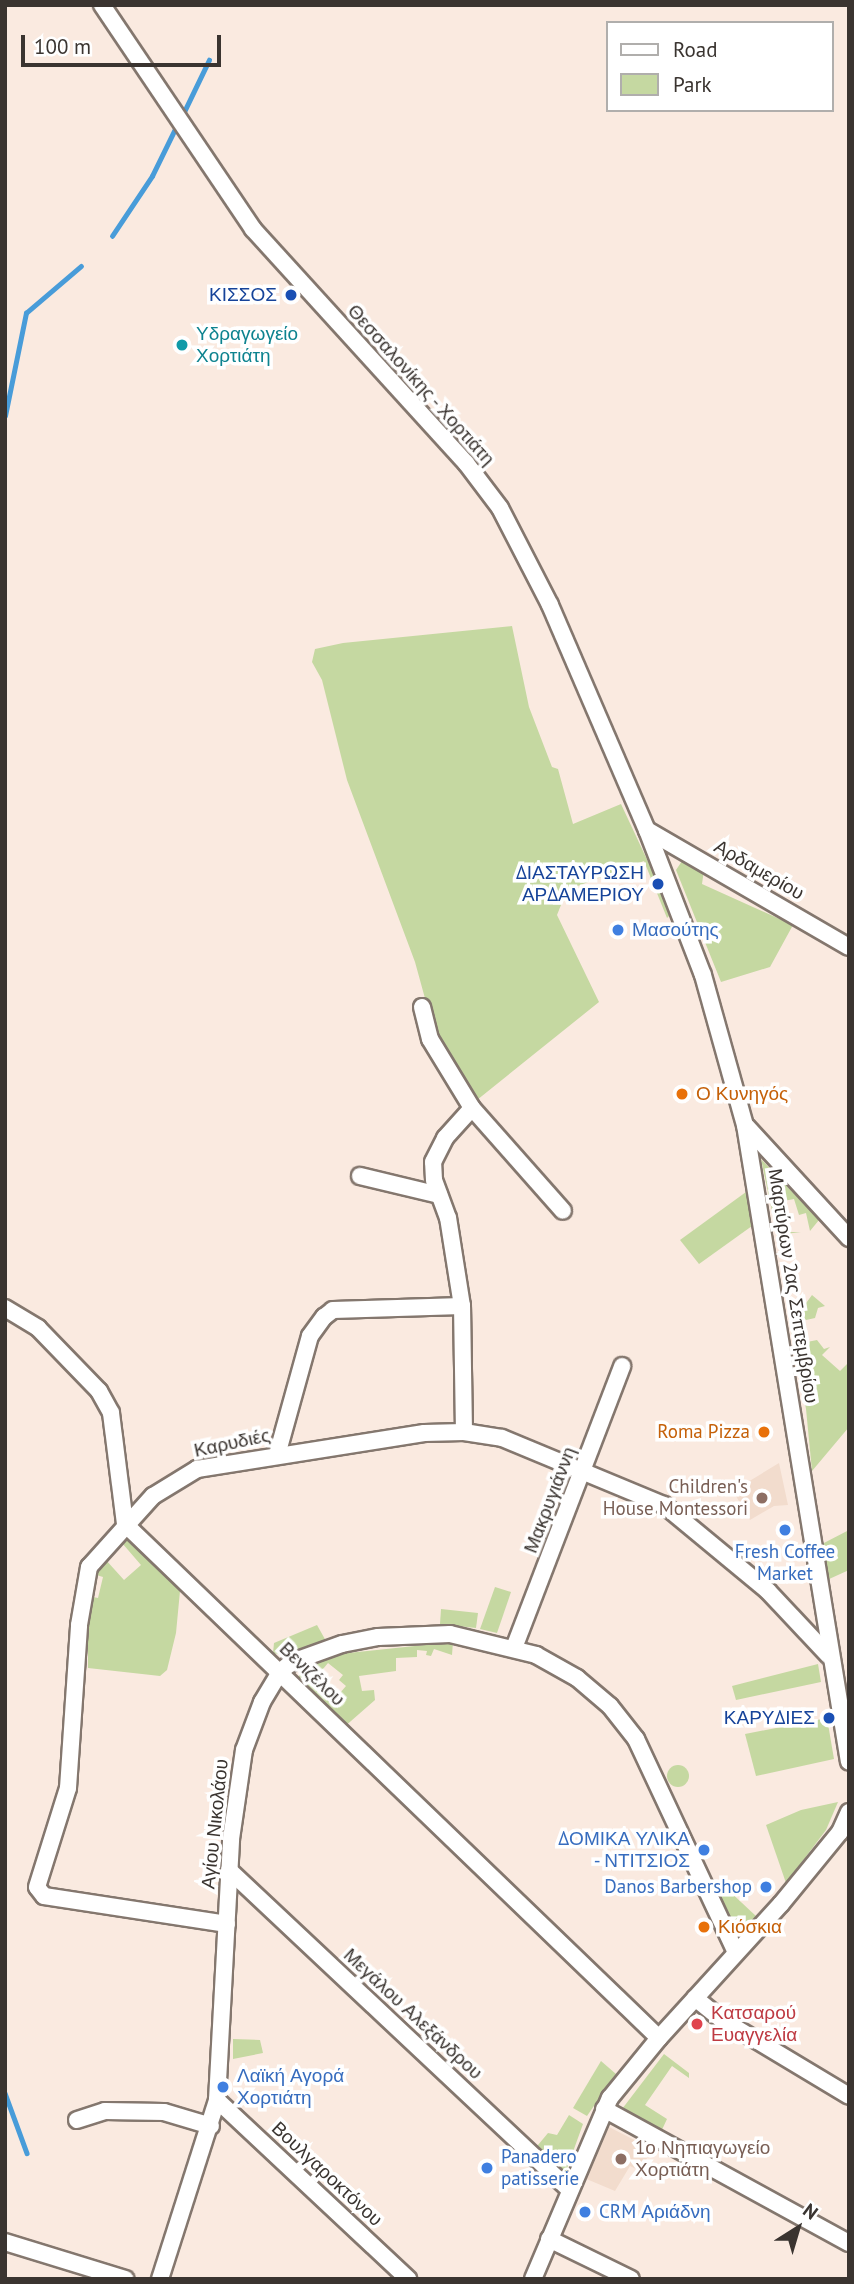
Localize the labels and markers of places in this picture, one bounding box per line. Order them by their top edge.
place label: ΚΙΣΣΟΣ [209,284,277,306]
marker: ΚΙΣΣΟΣ [283,287,299,303]
place label: Υδραγωγείο Χορτιάτη [196,323,298,367]
marker: Υδραγωγείο Χορτιάτη [174,337,190,353]
place label: ΔΙΑΣΤΑΥΡΩΣΗ ΑΡΔΑΜΕΡΙΟΥ [516,862,644,906]
marker: ΔΙΑΣΤΑΥΡΩΣΗ ΑΡΔΑΜΕΡΙΟΥ [650,876,666,892]
place label: Μασούτης [632,919,719,941]
marker: Μασούτης [610,922,626,938]
place label: Ο Κυνηγός [696,1083,788,1105]
marker: Ο Κυνηγός [674,1086,690,1102]
place label: Roma Pizza [657,1421,750,1443]
marker: Roma Pizza [756,1424,772,1440]
place label: Children's House Montessori [603,1476,748,1520]
marker: Children's House Montessori [754,1490,770,1506]
marker: Fresh Coffee Market [777,1522,793,1538]
place label: Fresh Coffee Market [735,1541,835,1585]
place label: ΚΑΡΥΔΙΕΣ [724,1707,815,1729]
marker: ΚΑΡΥΔΙΕΣ [821,1710,837,1726]
place label: ΔΟΜΙΚΑ ΥΛΙΚΑ - ΝΤΙΤΣΙΟΣ [558,1828,690,1872]
marker: ΔΟΜΙΚΑ ΥΛΙΚΑ - ΝΤΙΤΣΙΟΣ [696,1842,712,1858]
place label: Danos Barbershop [604,1876,752,1898]
marker: Danos Barbershop [758,1879,774,1895]
place label: Κιόσκια [718,1916,782,1938]
marker: Κιόσκια [696,1919,712,1935]
place label: Κατσαρού Ευαγγελία [711,2002,797,2046]
marker: Κατσαρού Ευαγγελία [689,2016,705,2032]
place label: Λαϊκή Αγορά Χορτιάτη [237,2065,344,2109]
marker: Λαϊκή Αγορά Χορτιάτη [215,2079,231,2095]
place label: 1ο Νηπιαγωγείο Χορτιάτη [635,2137,770,2181]
place label: Panadero patisserie [501,2146,579,2190]
marker: 1ο Νηπιαγωγείο Χορτιάτη [613,2151,629,2167]
marker: Panadero patisserie [479,2160,495,2176]
place label: CRM Αριάδνη [599,2201,711,2223]
marker: CRM Αριάδνη [577,2204,593,2220]

